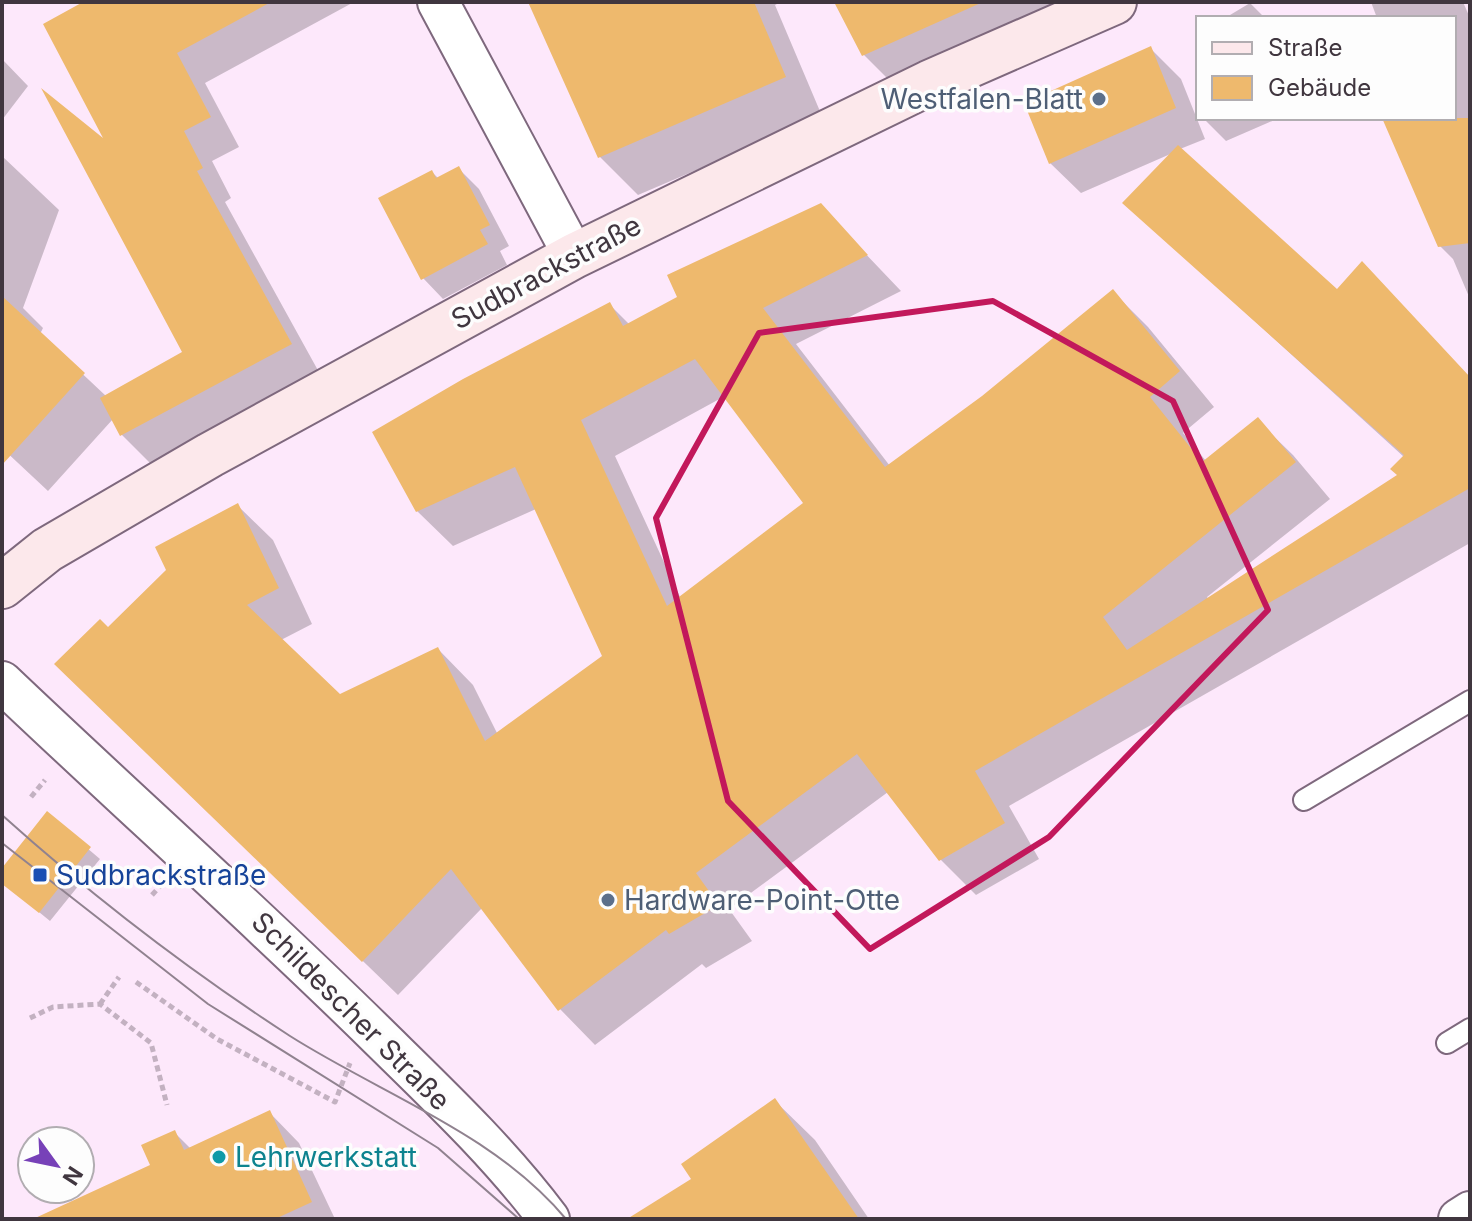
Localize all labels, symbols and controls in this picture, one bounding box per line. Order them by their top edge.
legend [1196,16,1456,120]
text: Straße [1268,33,1343,62]
text: Gebäude [1268,73,1371,102]
place label: Westfalen-Blatt [881,82,1083,116]
marker: Westfalen-Blatt [1090,90,1108,108]
street label: Sudbrackstraße [445,208,647,336]
place label: Sudbrackstraße [56,858,266,892]
marker: Sudbrackstraße [31,866,49,884]
place label: Hardware-Point-Otte [624,883,900,917]
marker: Hardware-Point-Otte [599,891,617,909]
street label: Schildescher Straße [245,905,457,1117]
north arrow [16,1125,96,1205]
place label: Lehrwerkstatt [235,1140,417,1174]
marker: Lehrwerkstatt [210,1148,228,1166]
text: N [57,1162,88,1190]

